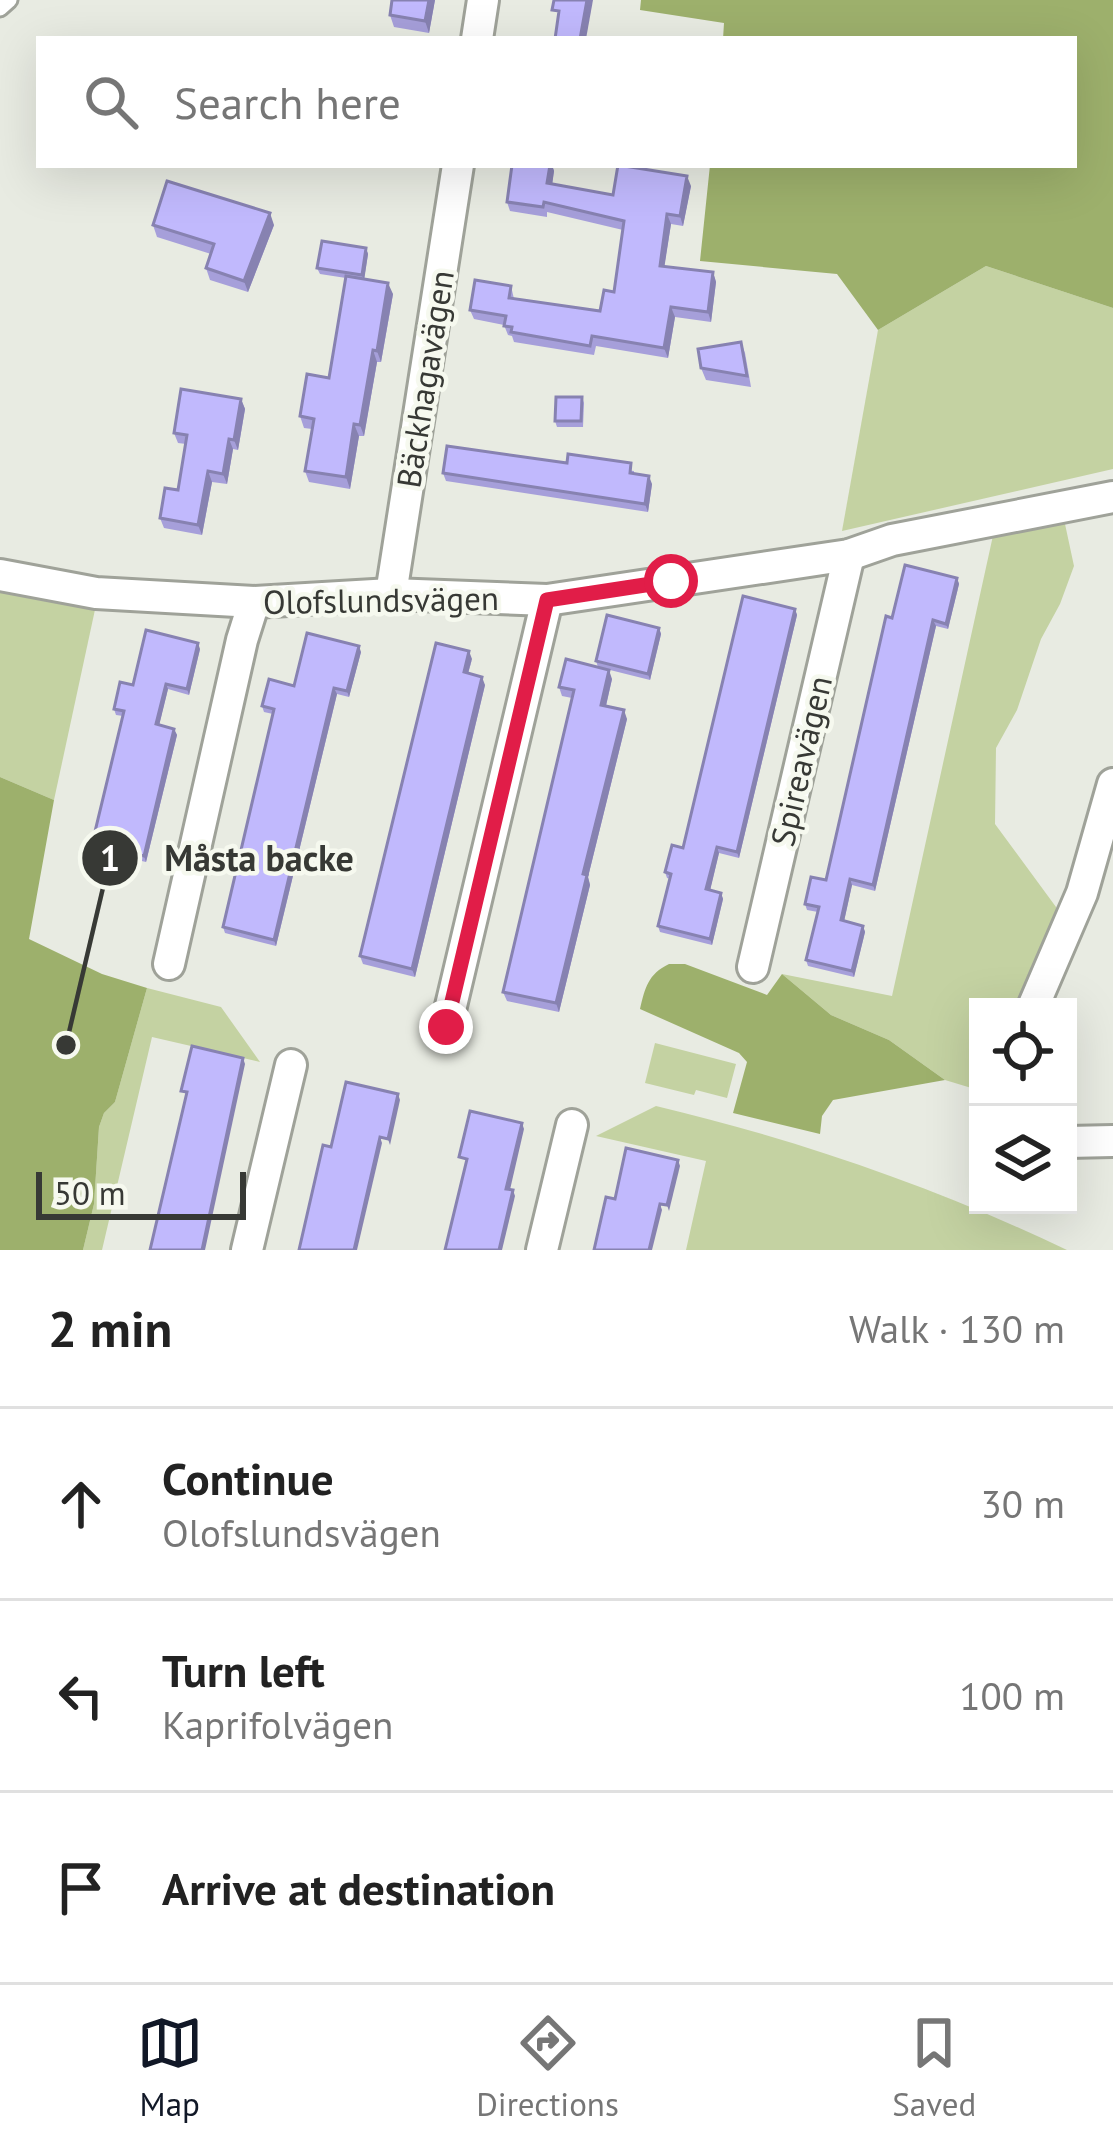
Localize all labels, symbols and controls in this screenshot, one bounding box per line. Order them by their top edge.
search box [36,36,1077,168]
icon: search [78,69,144,135]
text: Search here [174,73,401,131]
street label: Bäckhagavägen [386,267,463,491]
route start [644,554,698,608]
street label: Olofslundsvägen [263,576,499,623]
street label: Spireavägen [760,672,841,850]
callout: Måsta backe [80,822,377,894]
text: 1 [100,834,120,881]
text: Måsta backe [164,834,354,881]
map controls [969,998,1077,1214]
button: locate [969,998,1077,1106]
route end [419,1000,473,1054]
button: layers [969,1106,1077,1214]
scale bar [36,1166,246,1219]
text: 50 m [54,1171,126,1214]
text: 2 min [48,1295,172,1361]
text: Walk · 130 m [849,1303,1065,1354]
text: Continue [162,1449,334,1507]
icon: ahead [48,1471,114,1537]
text: 30 m [980,1478,1065,1529]
text: Olofslundsvägen [162,1507,441,1558]
text: Turn left [162,1641,325,1699]
icon: left [48,1663,114,1729]
text: 100 m [959,1670,1065,1721]
text: Kaprifolvägen [162,1699,393,1750]
icon: arrive [48,1855,114,1921]
text: Arrive at destination [162,1859,555,1917]
tab: Map [137,2010,203,2125]
tab: Directions [476,2010,619,2125]
tab: Saved [892,2010,976,2125]

